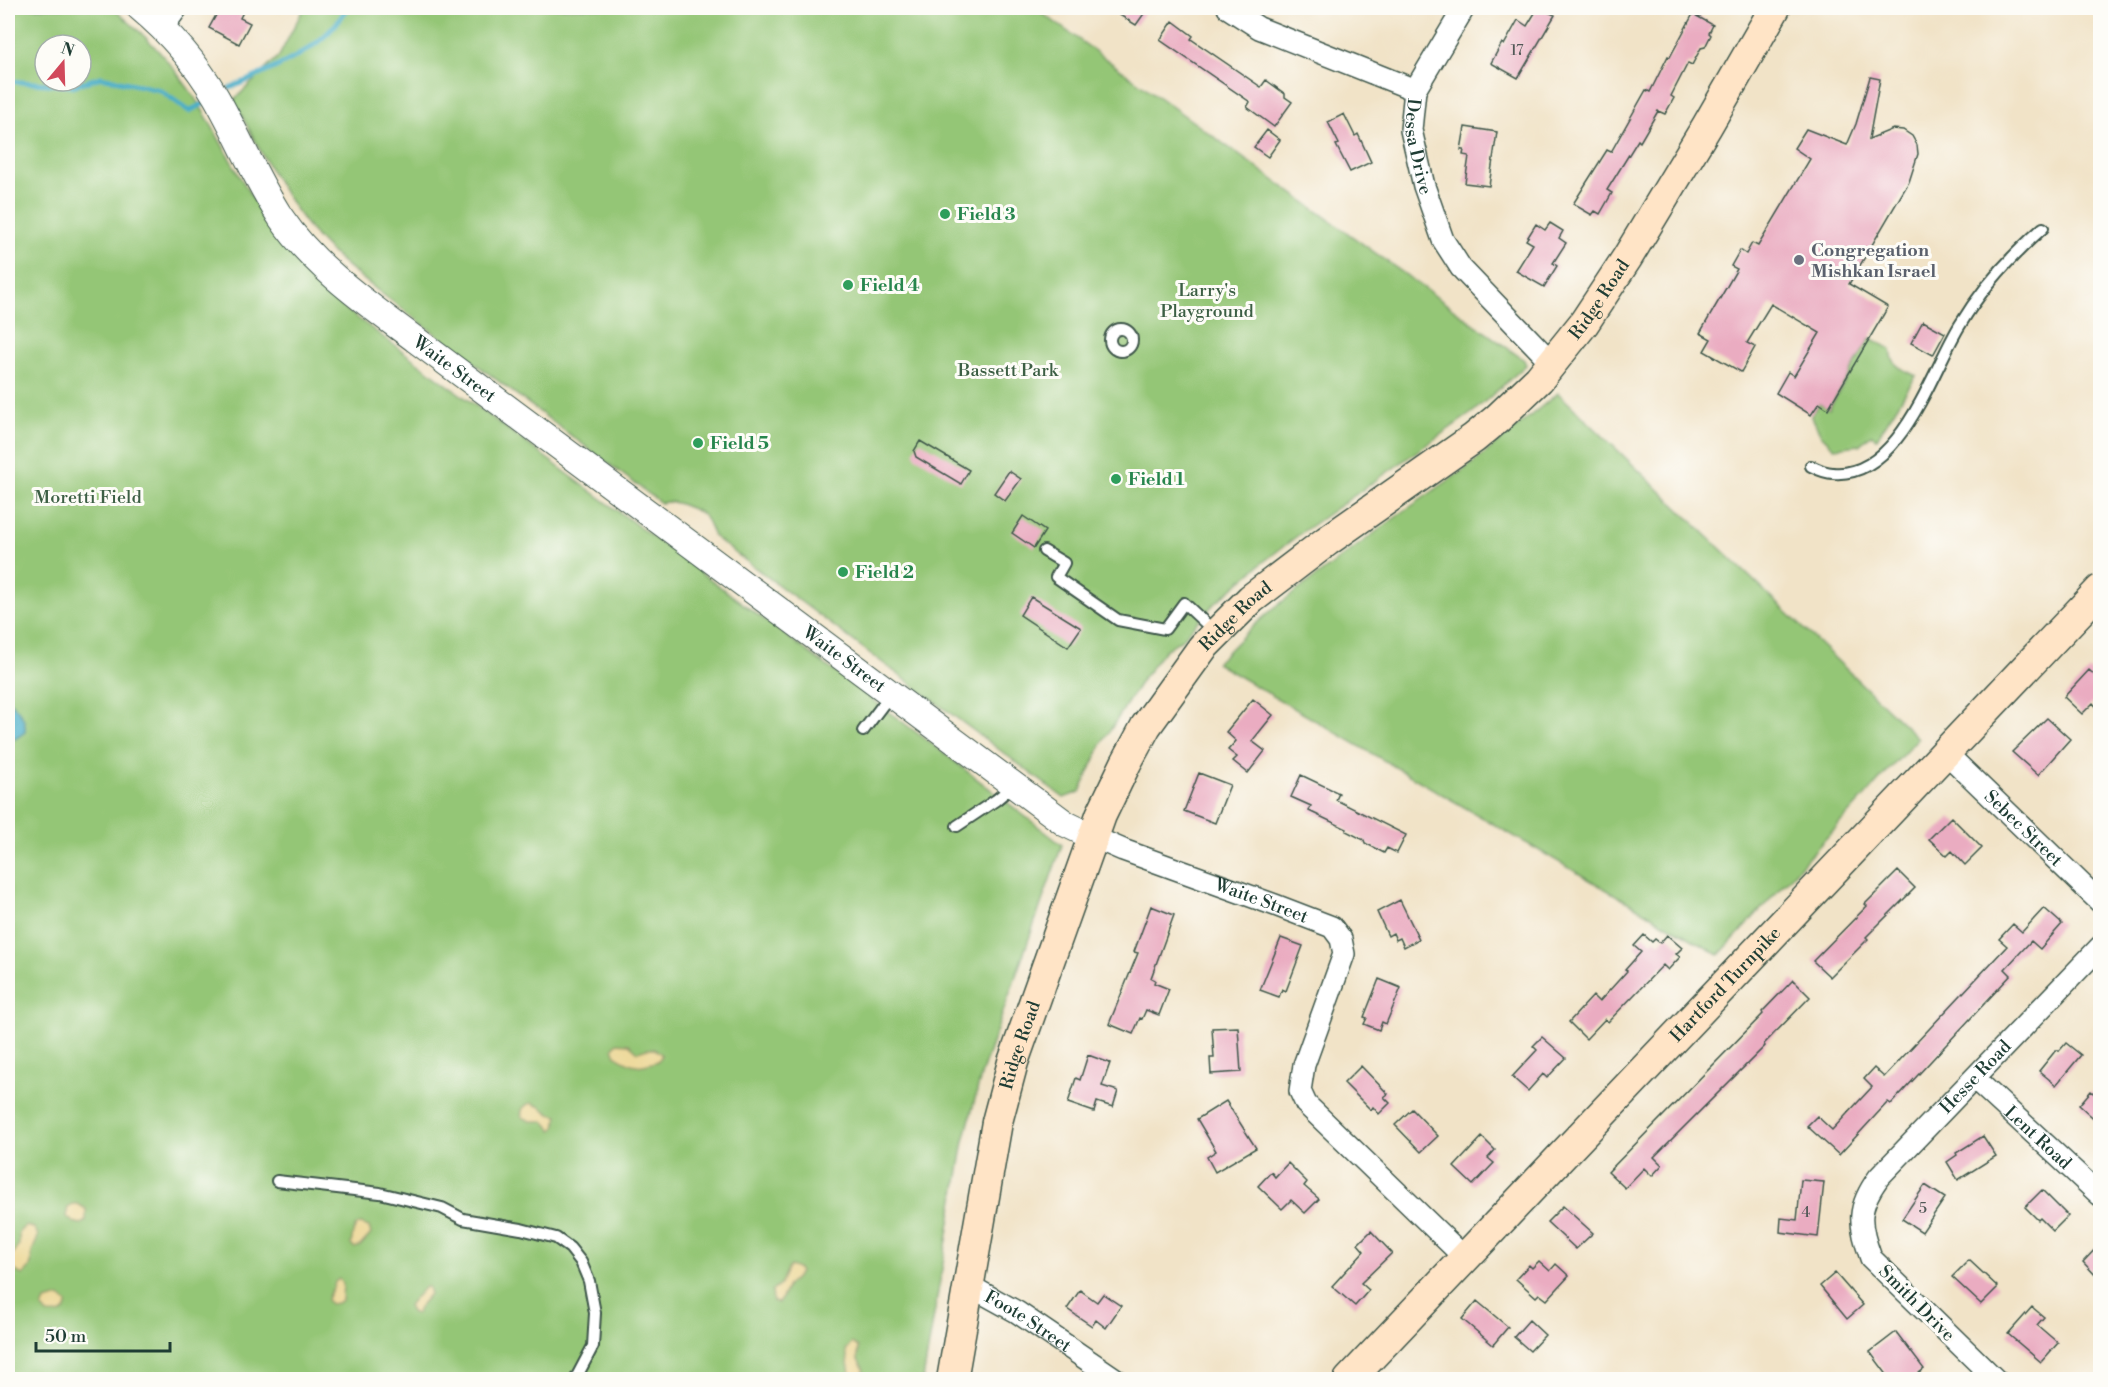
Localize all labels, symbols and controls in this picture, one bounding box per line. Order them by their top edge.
north arrow [33,33,93,93]
text: N [58,38,77,61]
house number: 17 [1510,41,1524,60]
street label: Dessa Drive [1399,97,1437,198]
place label: Field 3 [957,203,1016,226]
marker: Field 3 [938,207,952,221]
place label: Congregation Mishkan Israel [1811,239,1936,283]
marker: Congregation Mishkan Israel [1792,253,1806,267]
street label: Ridge Road [1564,254,1635,345]
place label: Field 4 [860,274,920,297]
marker: Field 4 [841,278,855,292]
park label: Larry's Playground [1160,279,1255,323]
street label: Waite Street [407,330,501,408]
park label: Bassett Park [957,359,1060,382]
place label: Field 5 [710,432,769,455]
marker: Field 5 [691,436,705,450]
place label: Field 1 [1128,468,1185,491]
marker: Field 1 [1109,472,1123,486]
park label: Moretti Field [34,486,142,509]
place label: Field 2 [855,561,914,584]
marker: Field 2 [836,565,850,579]
street label: Ridge Road [1194,576,1277,657]
street label: Waite Street [797,620,891,698]
street label: Sebec Street [1979,785,2068,872]
street label: Waite Street [1210,873,1312,929]
street label: Hartford Turnpike [1665,922,1786,1047]
street label: Ridge Road [995,997,1046,1092]
street label: Hesse Road [1935,1035,2017,1119]
street label: Lent Road [1999,1101,2077,1175]
house number: 5 [1919,1199,1927,1218]
house number: 4 [1802,1203,1811,1222]
street label: Smith Drive [1874,1260,1960,1346]
street label: Foote Street [980,1285,1076,1358]
scale bar [36,1315,170,1353]
text: 50 m [45,1325,87,1348]

